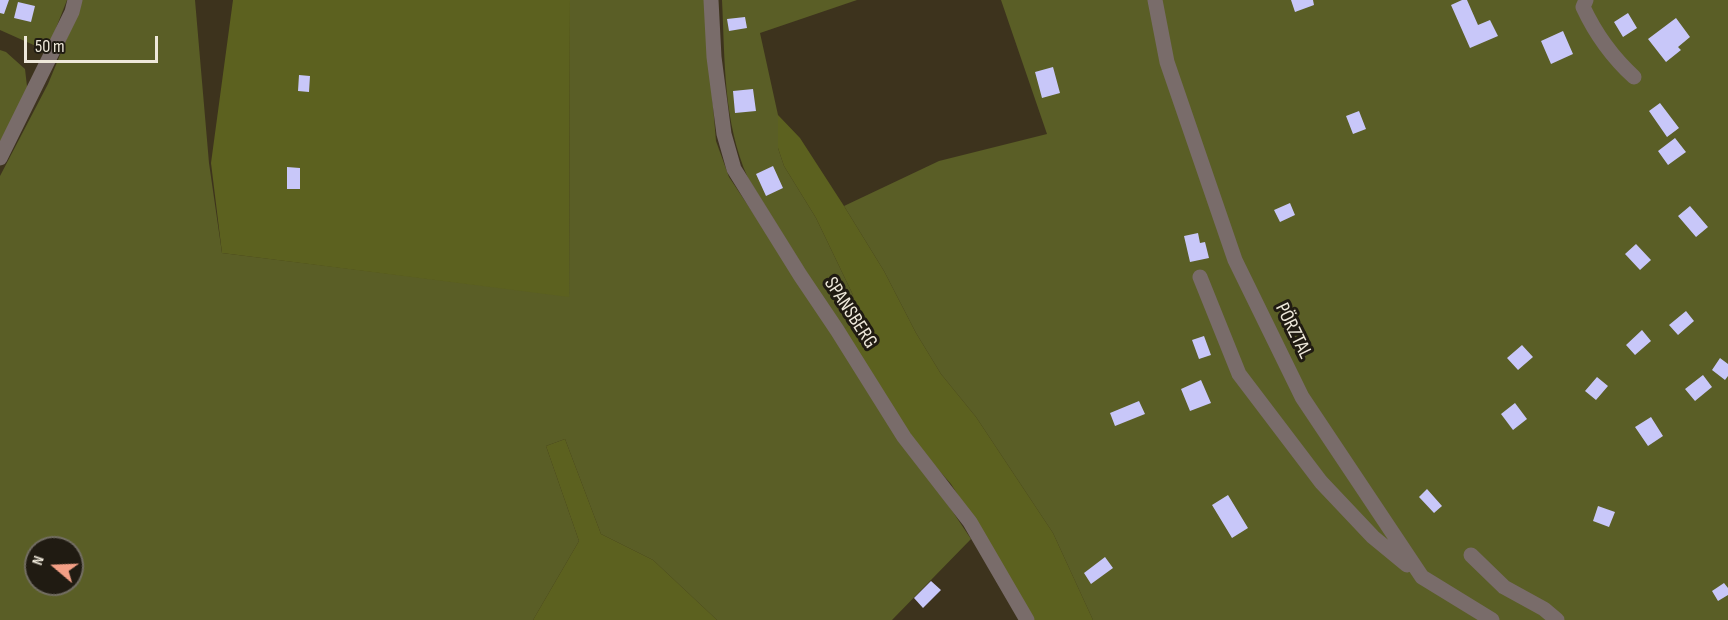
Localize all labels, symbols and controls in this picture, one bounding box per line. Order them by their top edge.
scale bar [27,24,160,62]
text: 50 m [35,36,65,57]
street label: SPANSBERG [818,273,882,353]
street label: PÖRZTAL [1269,299,1317,363]
north arrow [24,536,84,596]
text: N [28,554,49,568]

